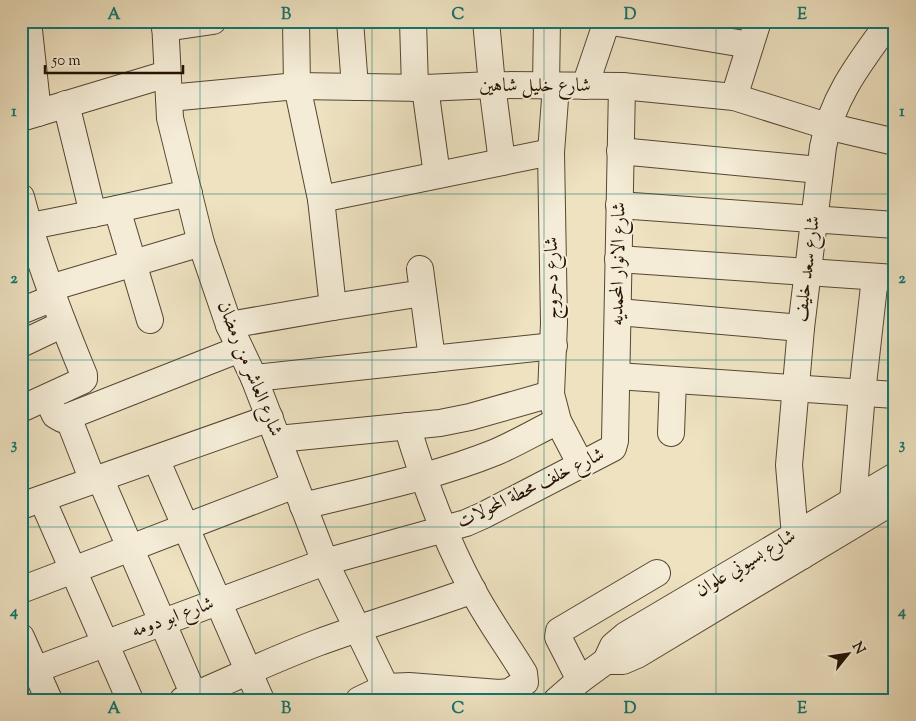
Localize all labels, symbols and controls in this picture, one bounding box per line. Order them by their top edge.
text: A [108,4,121,27]
text: B [281,4,291,27]
text: C [452,4,465,27]
text: D [624,4,637,27]
text: E [797,4,807,27]
scale bar [45,42,182,74]
text: 50 m [51,51,81,72]
street label: شارع خليل شاهين [479,73,591,100]
text: 1 [11,101,17,124]
text: 1 [899,101,905,124]
street label: شارع الانوار المحمديه [604,202,634,326]
street label: شارع سعد خليف [788,214,828,324]
street label: شارع دحروج [539,237,569,319]
text: 2 [10,268,18,291]
text: 2 [898,268,906,291]
street label: شارع العاشر من رمضان [210,297,288,441]
text: 3 [11,434,18,457]
text: 3 [899,434,906,457]
street label: شارع خلف محطة المحولات [453,442,609,536]
street label: شارع بسيوني علوان [691,523,801,605]
street label: شارع ابو دومه [128,591,218,645]
text: 4 [9,601,18,624]
text: 4 [897,601,906,624]
north arrow [824,628,874,678]
text: N [846,639,869,658]
text: A [108,698,121,721]
text: B [281,698,291,721]
text: C [452,698,465,721]
text: D [624,698,637,721]
text: E [797,698,807,721]

